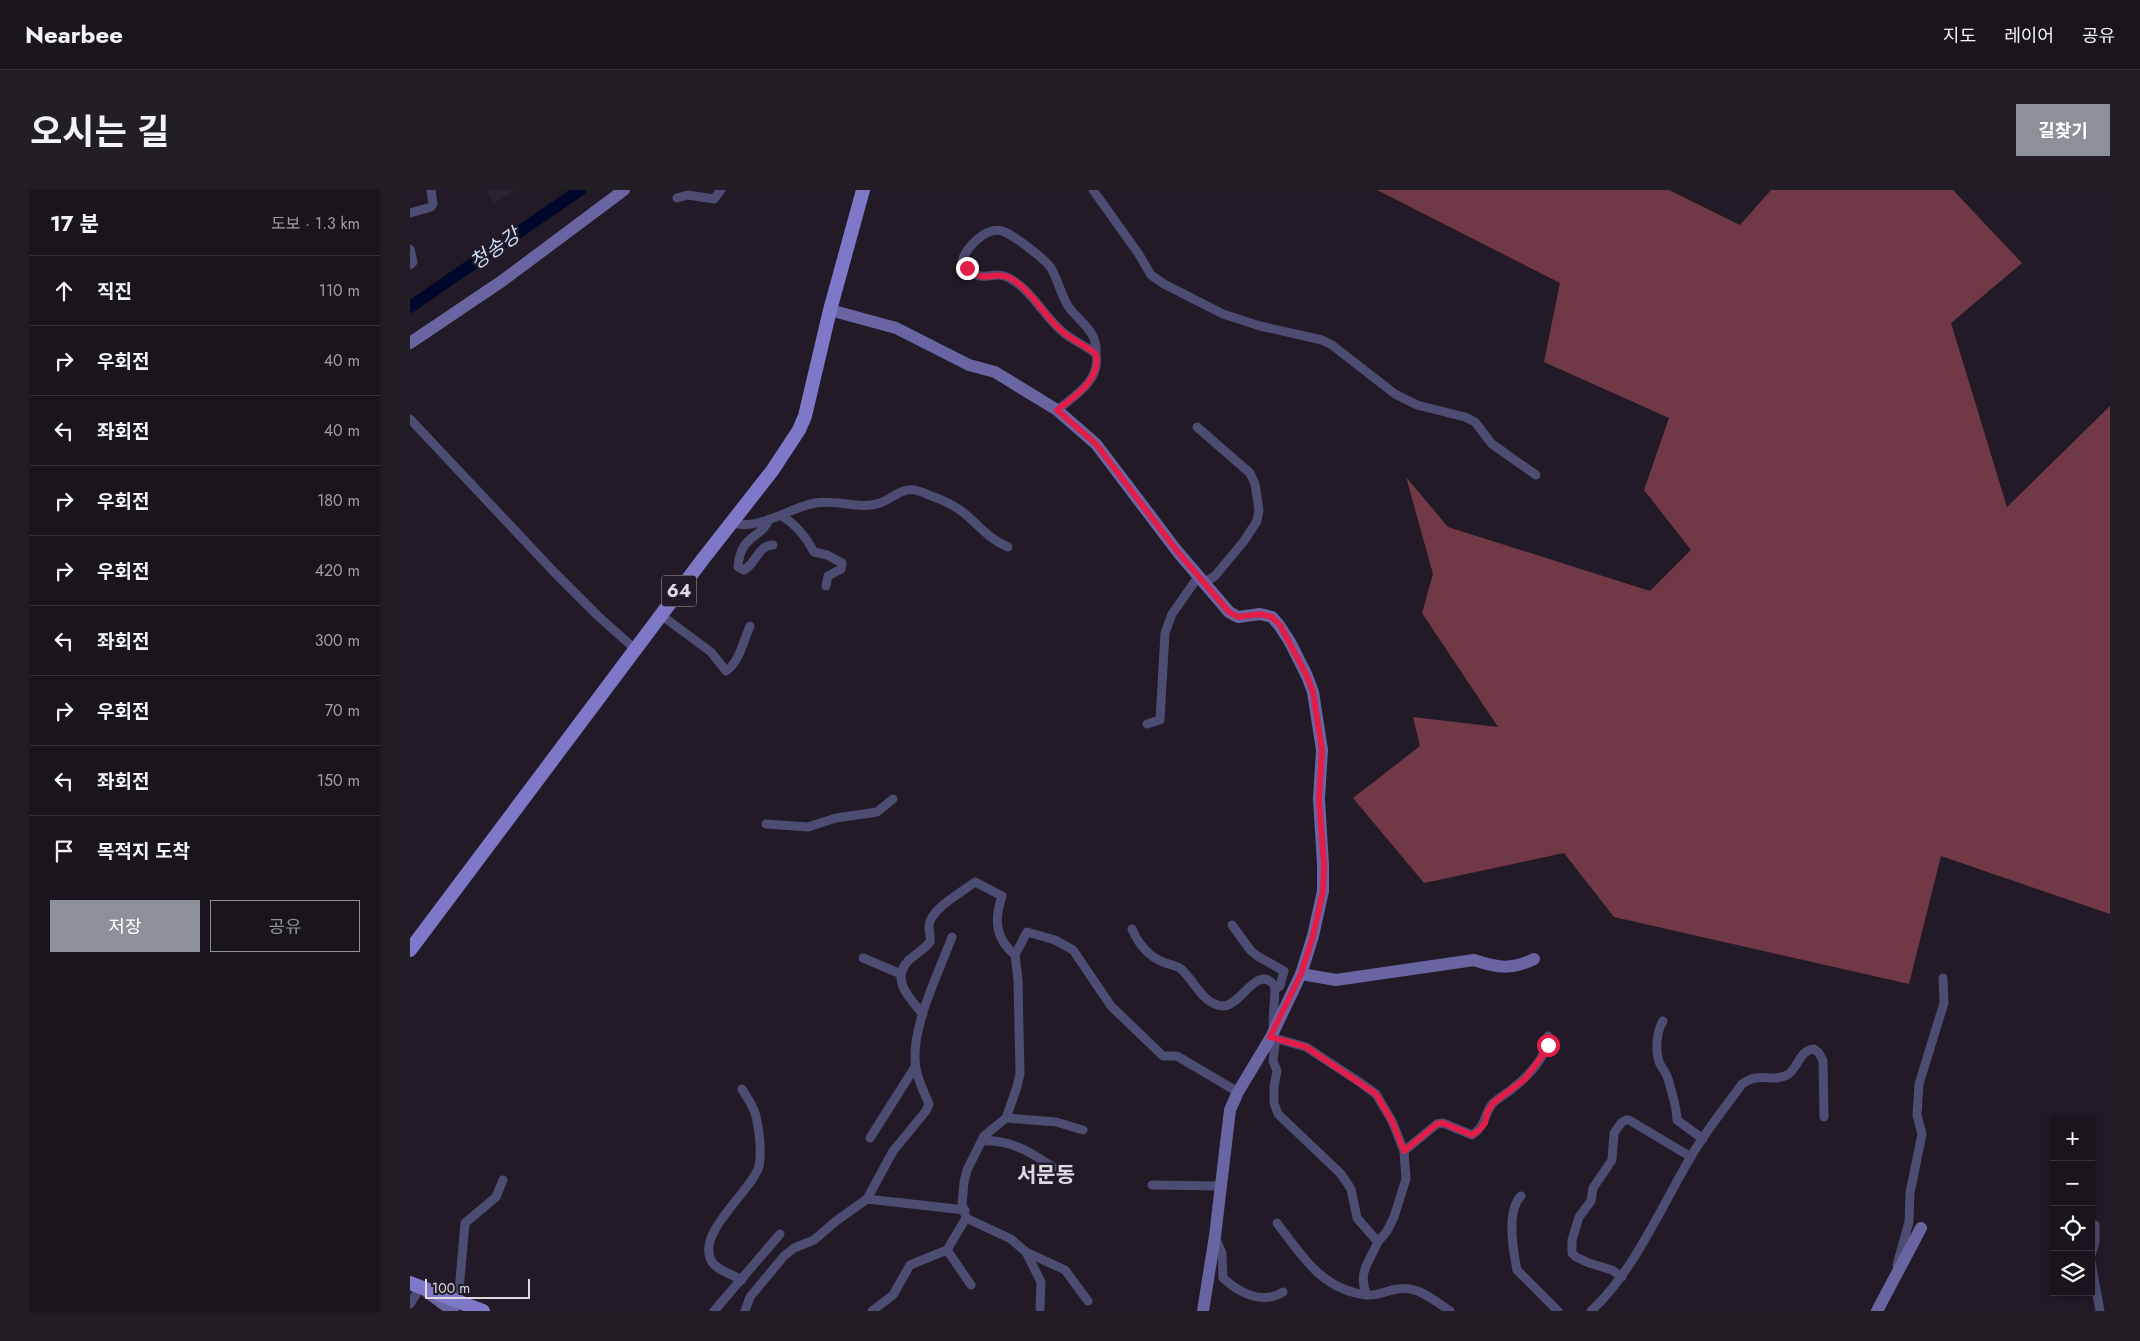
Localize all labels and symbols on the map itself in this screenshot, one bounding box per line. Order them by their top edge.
water label: 청송강 [464,220,528,277]
route end [956,257,979,280]
road number: 64 [662,576,696,606]
route start [1537,1034,1560,1057]
district label: 서문동 [1017,1160,1075,1190]
scale bar [425,1276,530,1299]

